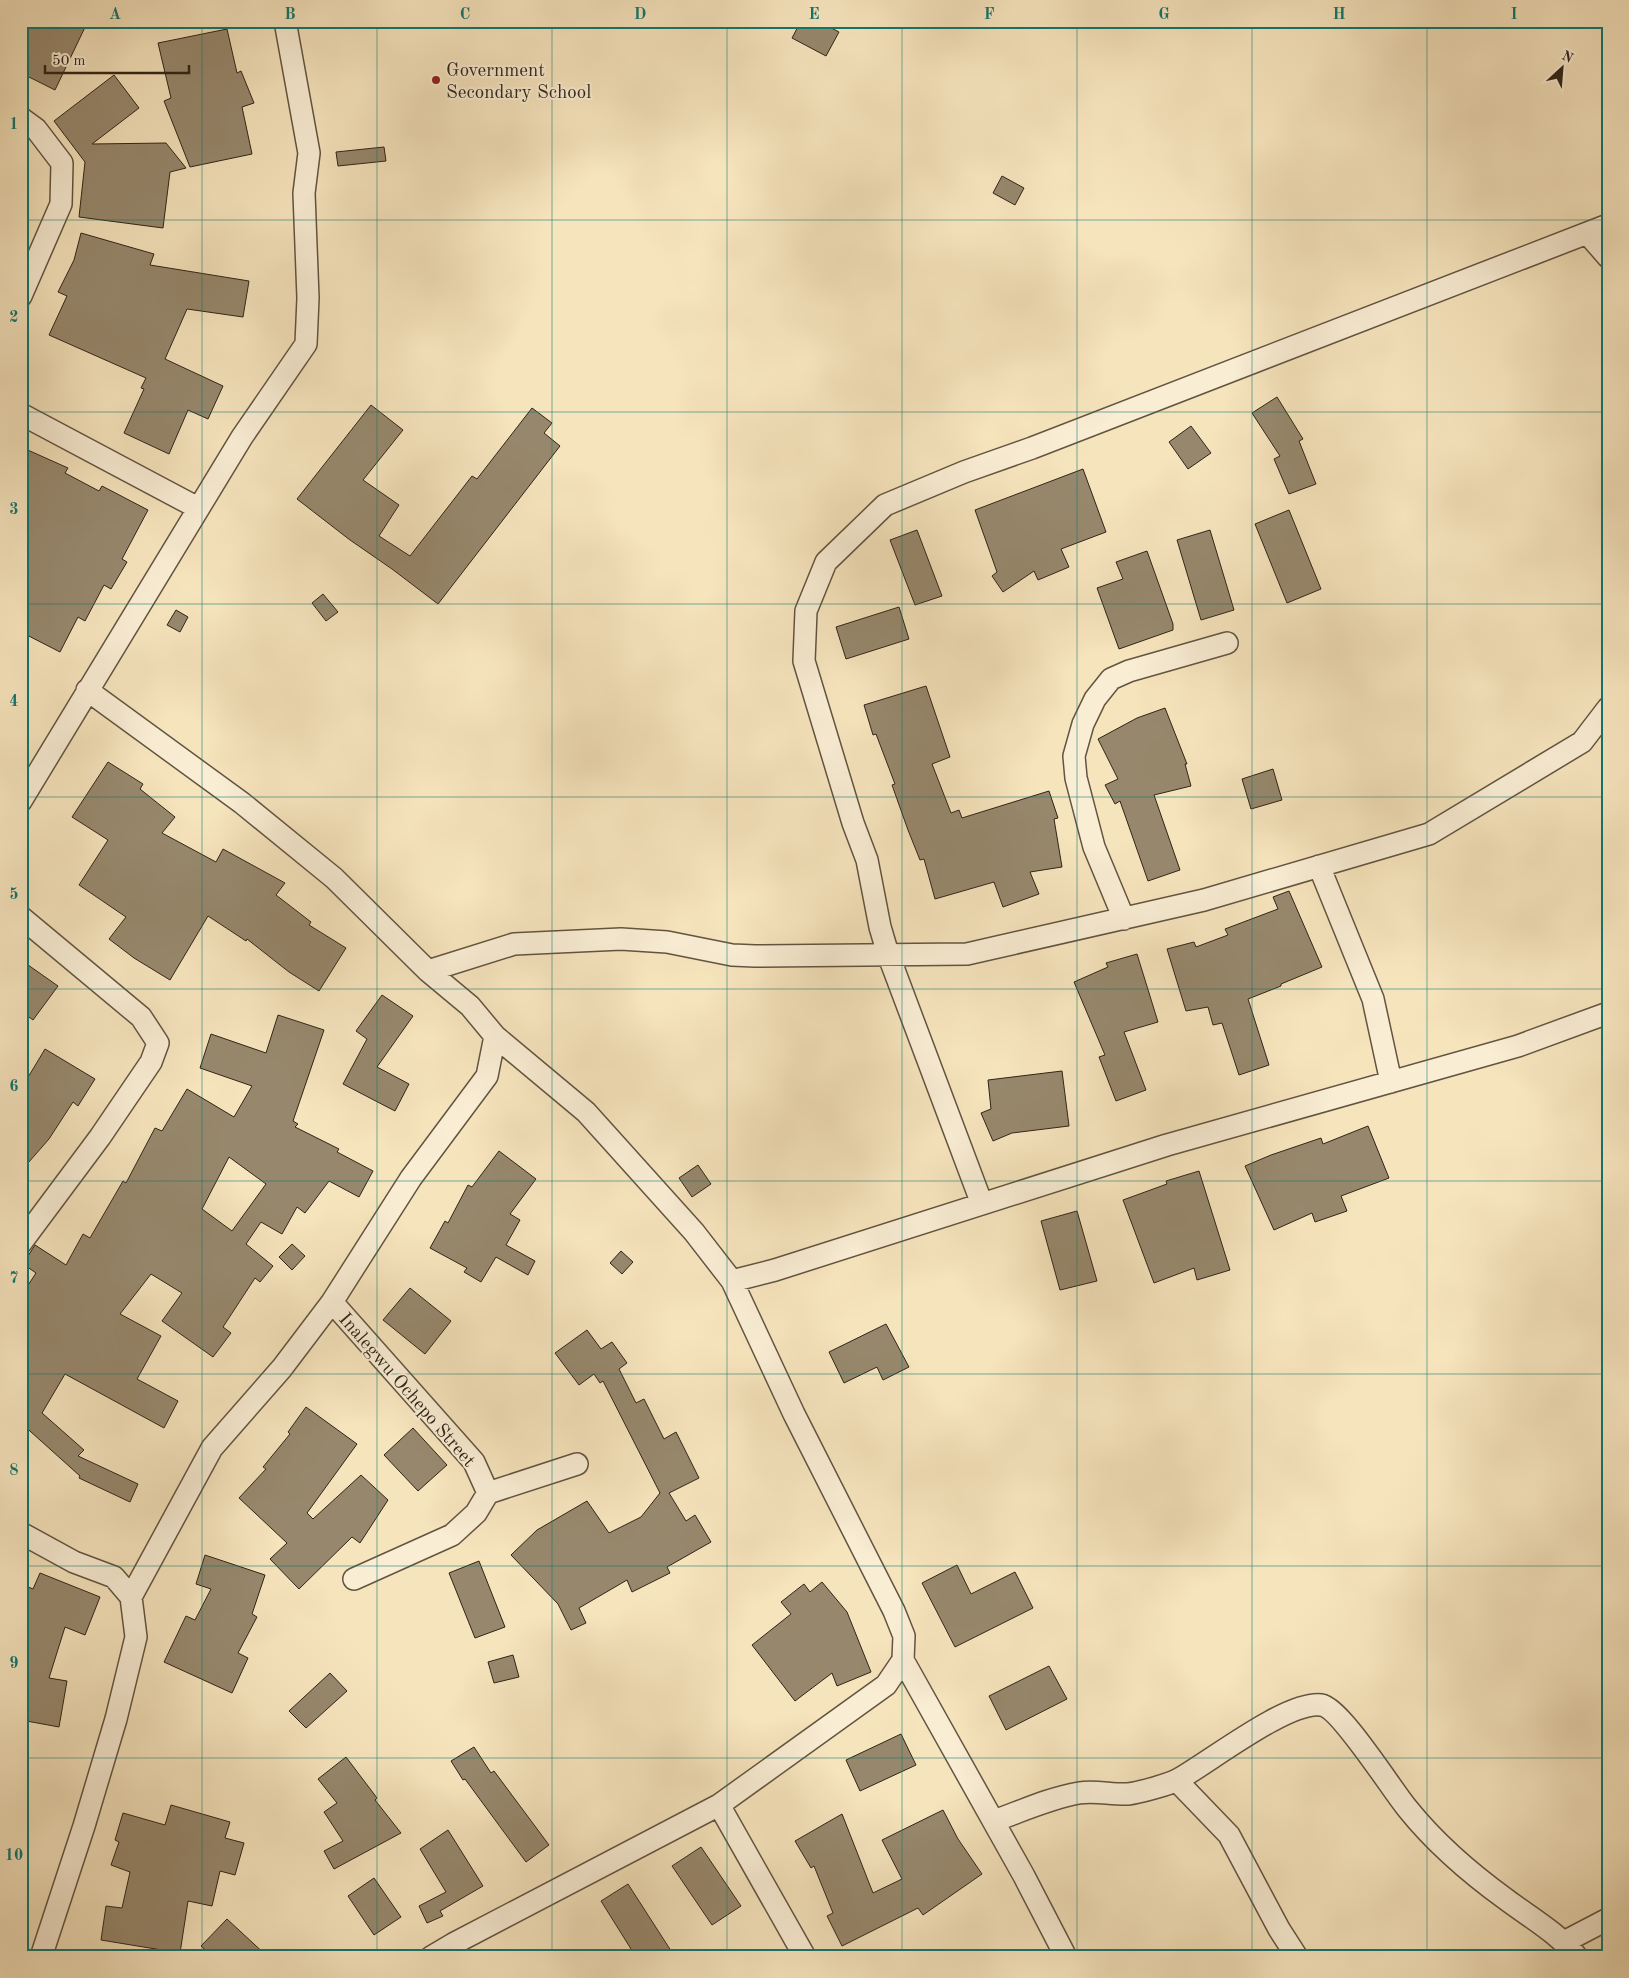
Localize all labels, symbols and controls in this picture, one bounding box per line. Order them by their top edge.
text: A [109,7,121,23]
text: B [284,7,296,23]
text: C [460,7,470,23]
text: D [634,7,646,23]
text: E [808,7,820,23]
text: F [984,7,995,23]
text: G [1158,7,1170,23]
text: H [1332,7,1346,23]
text: I [1510,7,1518,23]
scale bar [45,42,189,74]
north arrow [1536,42,1586,92]
text: N [1559,49,1575,66]
text: 50 m [52,54,86,69]
place label: Government Secondary School [446,62,591,103]
marker: Government Secondary School [430,74,442,86]
text: 1 [9,117,19,133]
text: 2 [9,310,19,326]
text: 3 [9,502,19,518]
text: 4 [9,694,19,710]
text: 5 [9,887,19,903]
text: 6 [9,1079,19,1095]
text: 7 [9,1271,19,1287]
street label: Inalegwu Ochepo Street [334,1310,478,1471]
text: 8 [9,1463,19,1479]
text: 9 [9,1656,19,1672]
text: 10 [5,1848,23,1864]

